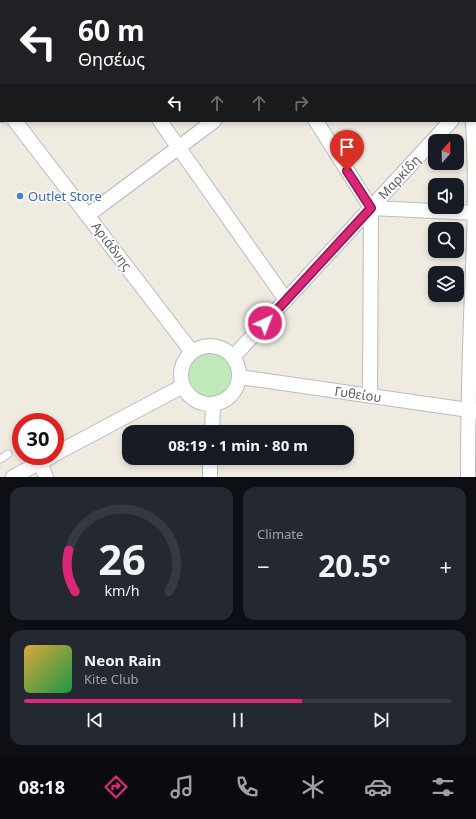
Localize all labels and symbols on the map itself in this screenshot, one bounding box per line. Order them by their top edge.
pin [330,130,364,171]
north arrow [428,134,464,170]
street label: Μαρκίδη [374,151,424,203]
place label: Outlet Store [28,187,102,205]
marker: Outlet Store [15,191,25,201]
street label: Αριάδνης [88,218,136,274]
position arrow [244,302,286,344]
street label: Γυθείου [333,382,383,406]
speed limit sign: 30 [12,413,64,465]

